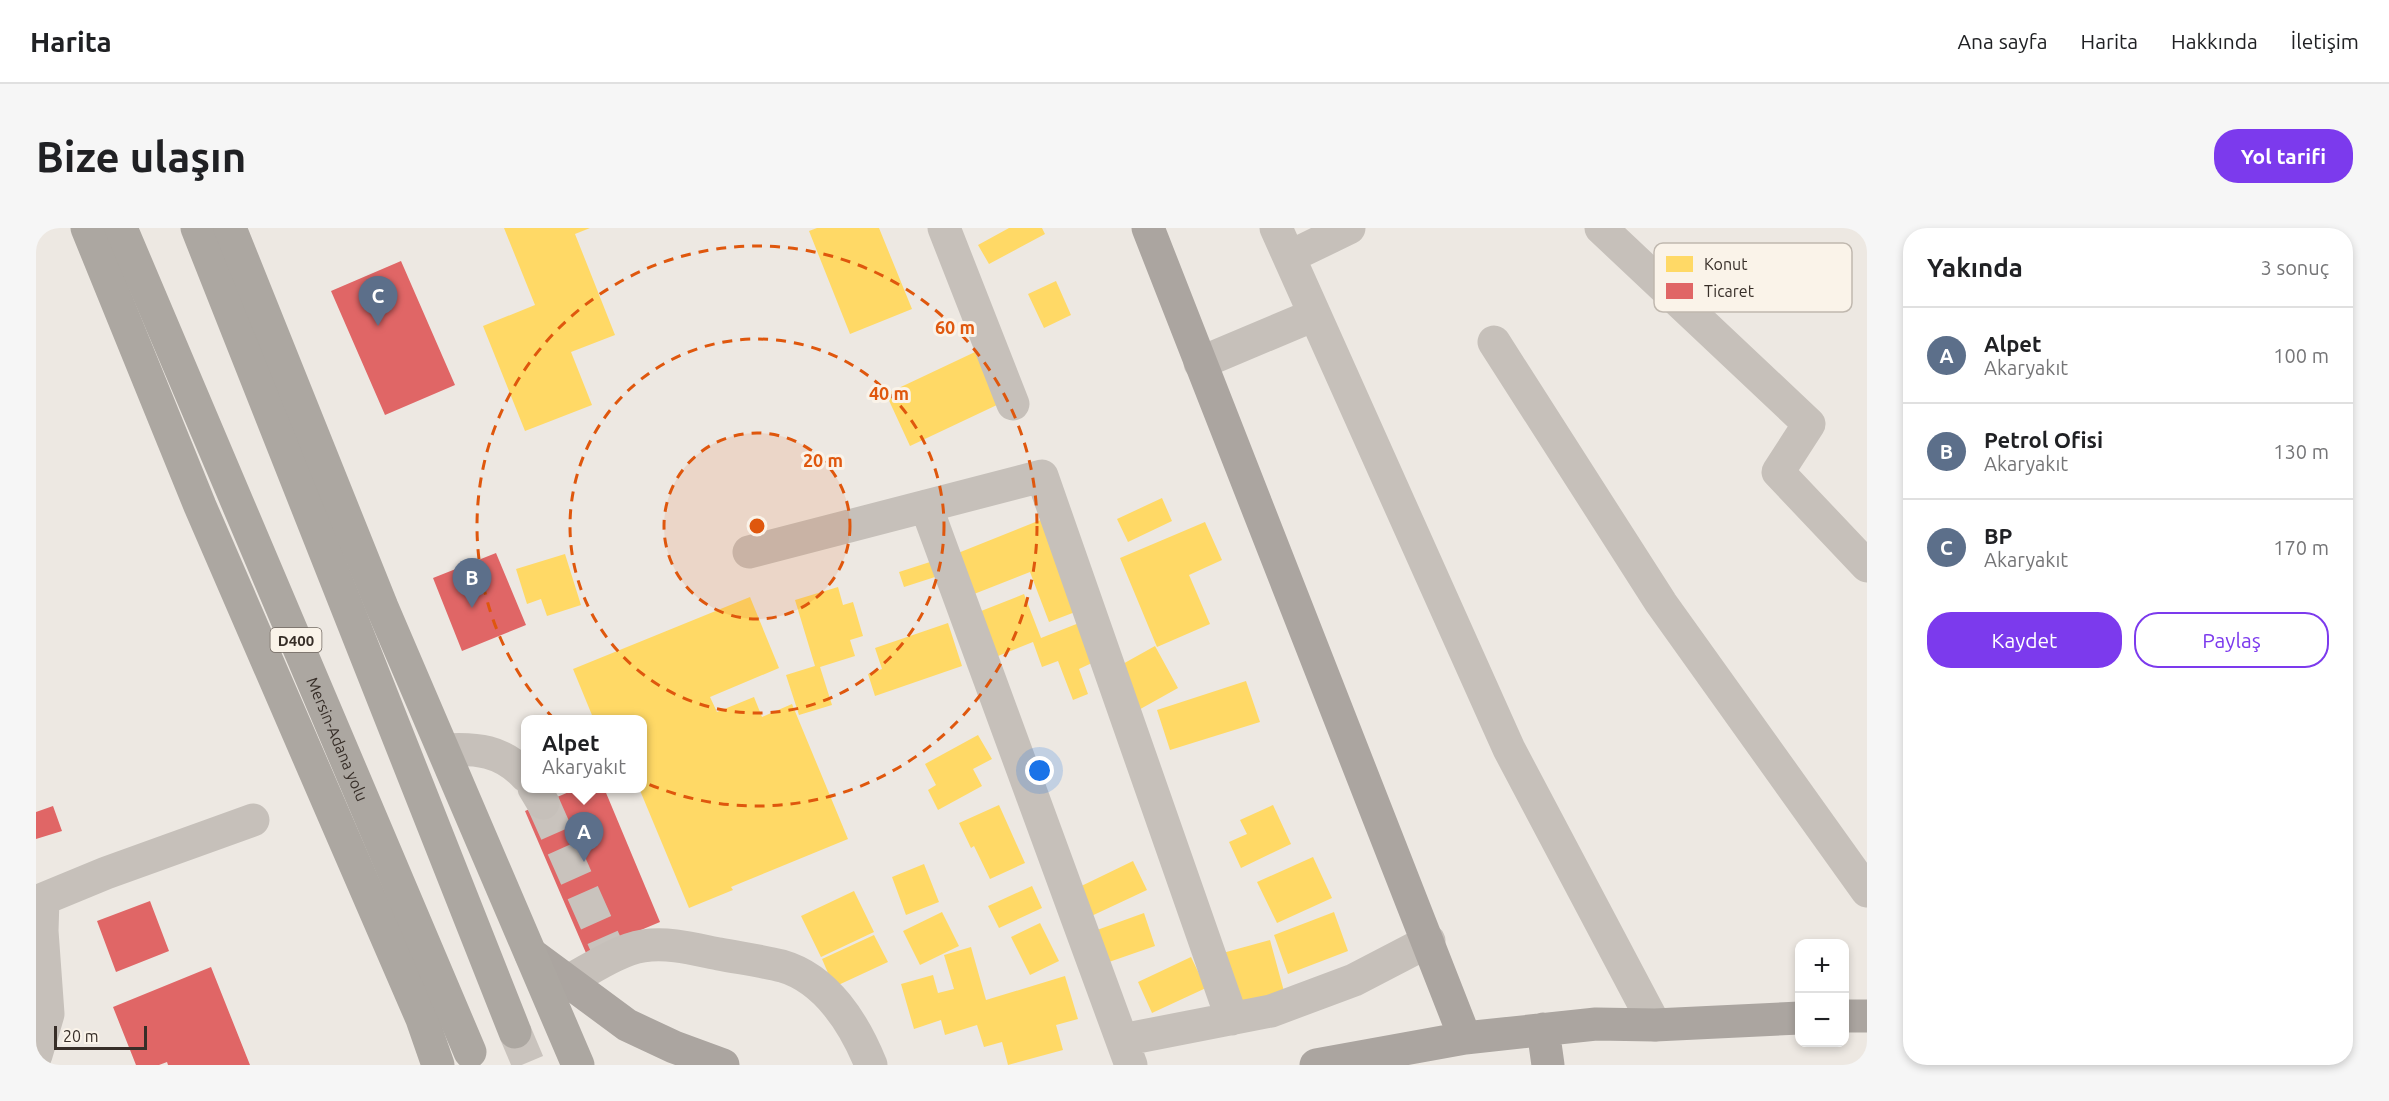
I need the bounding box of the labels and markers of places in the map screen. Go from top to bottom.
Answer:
pin: C [358,276,398,326]
centre of rings [747,516,767,536]
pin: B [452,558,492,608]
pin: A [564,812,604,862]

